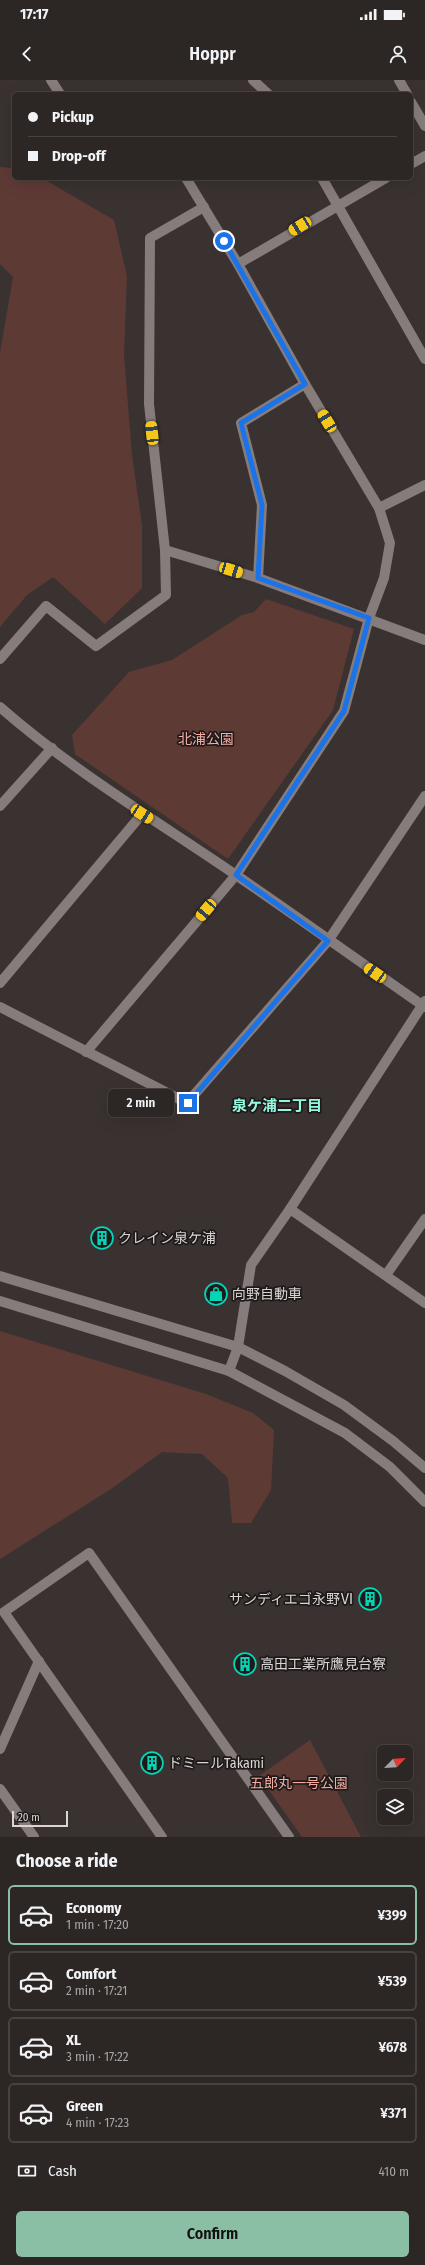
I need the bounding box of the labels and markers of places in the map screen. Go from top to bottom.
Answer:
building icon: クレイン泉ケ浦 [89,1225,115,1251]
place label: クレイン泉ケ浦 [118,1230,216,1247]
shop icon: 向野自動車 [203,1281,229,1307]
place label: 向野自動車 [232,1286,302,1303]
building icon: サンディエゴ永野Ⅵ [357,1586,383,1612]
place label: サンディエゴ永野Ⅵ [229,1591,354,1608]
building icon: 高田工業所鷹見台寮 [232,1651,258,1677]
place label: 高田工業所鷹見台寮 [260,1656,386,1673]
building icon: ドミールTakami [139,1750,165,1776]
place label: ドミールTakami [168,1755,264,1772]

